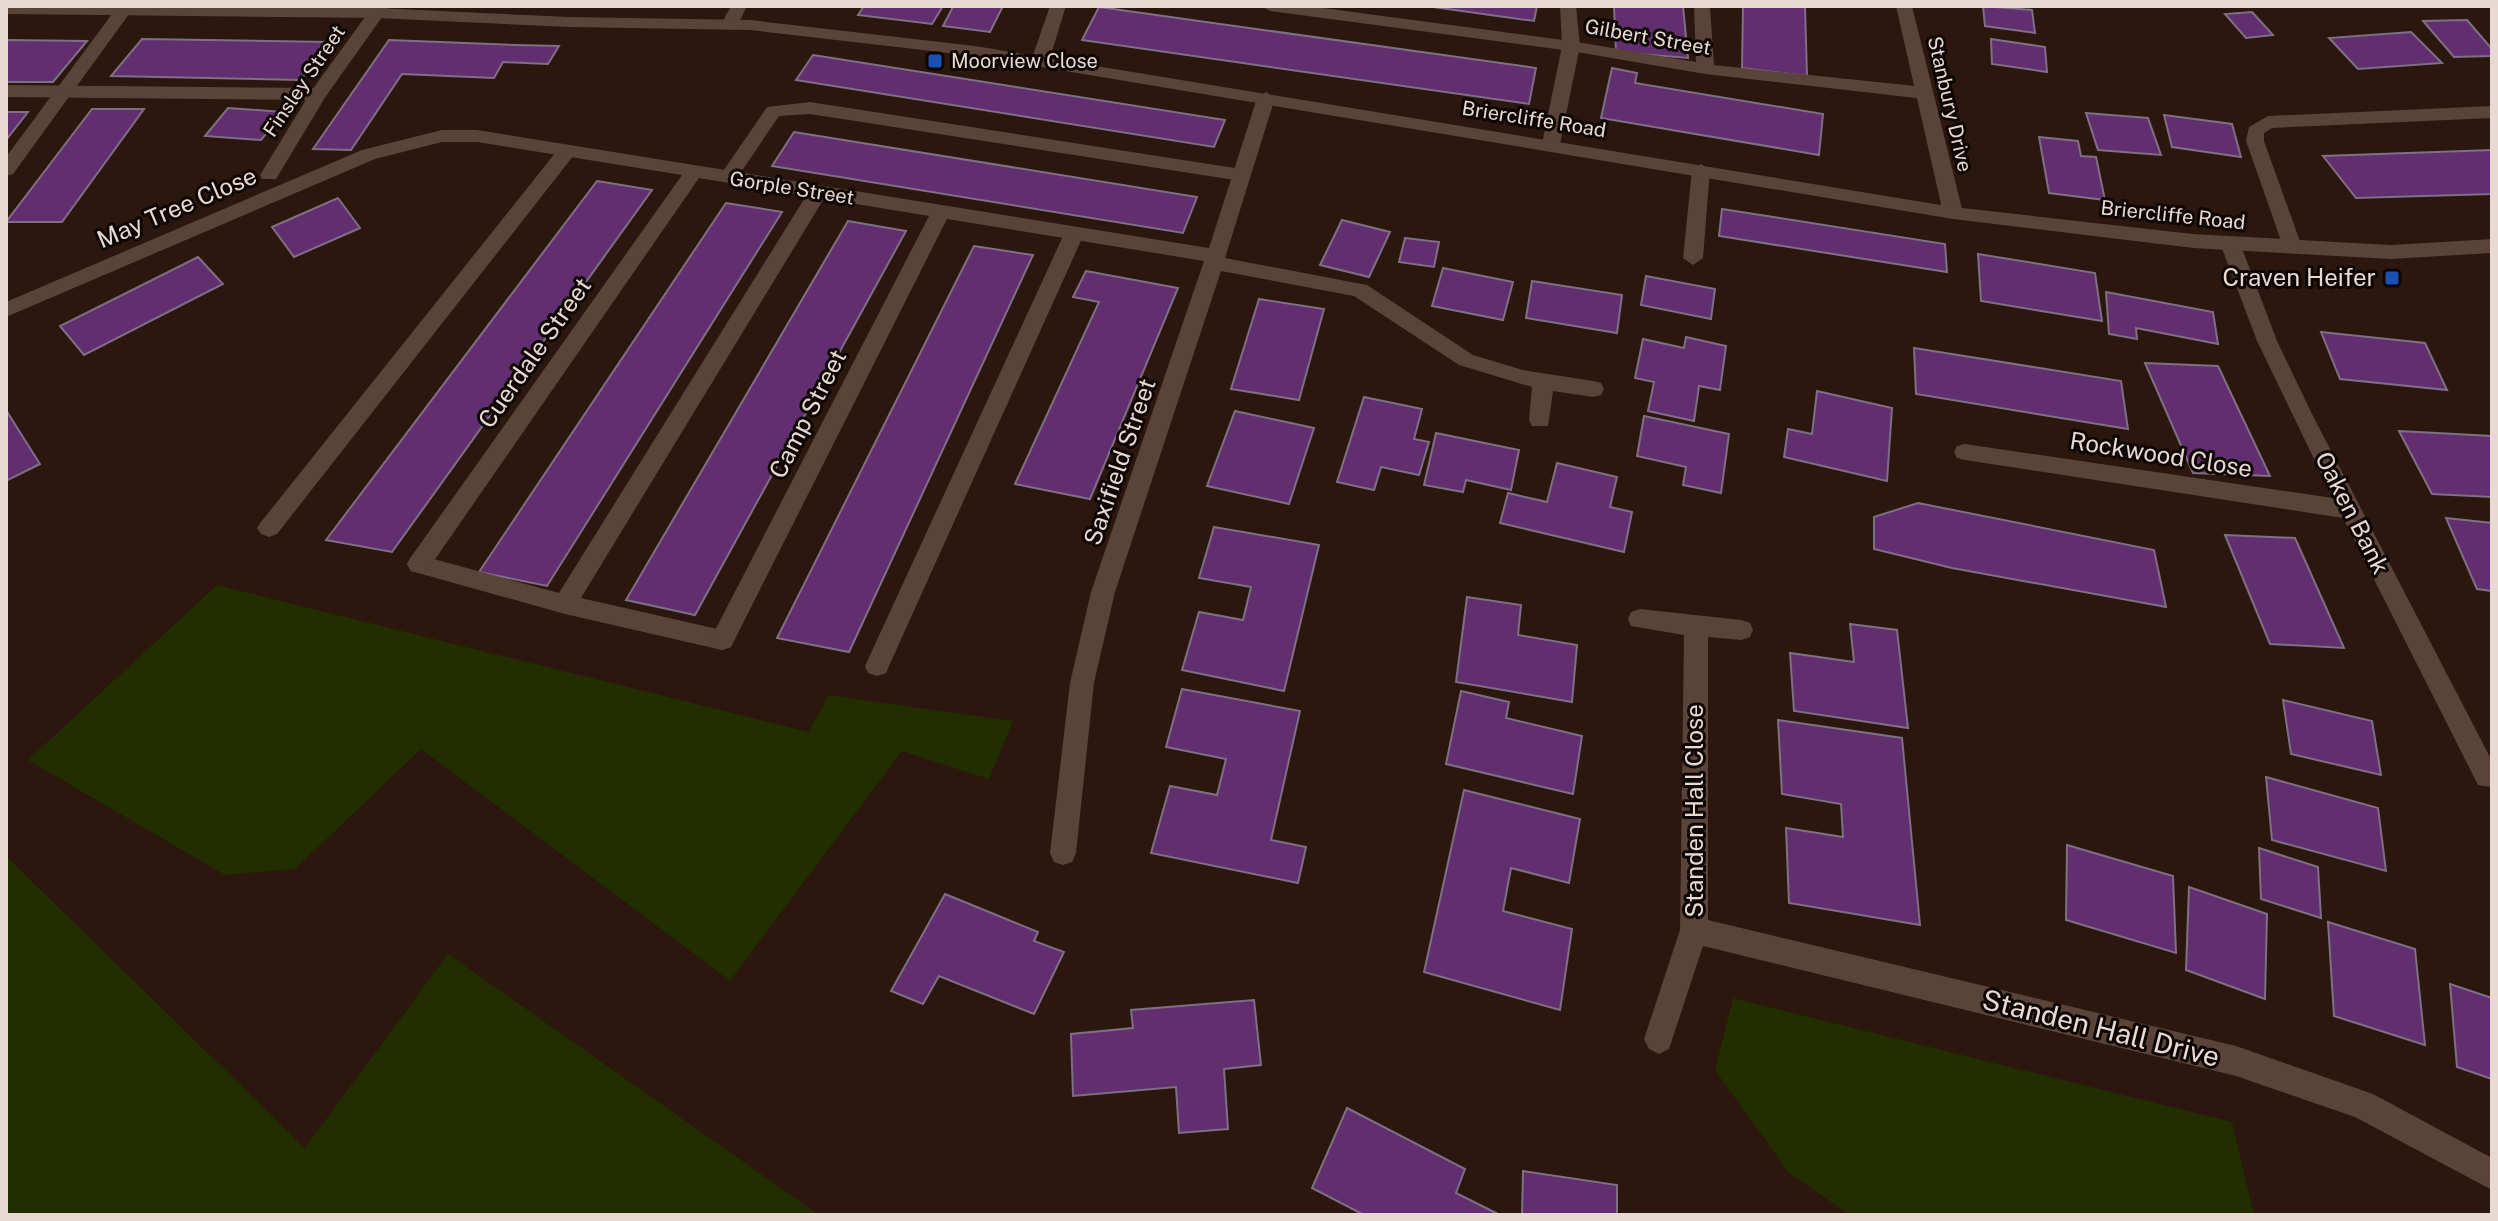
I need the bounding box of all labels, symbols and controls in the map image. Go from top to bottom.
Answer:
street label: Gilbert Street [1583,14,1713,60]
street label: Finsley Street [258,21,350,141]
street label: Stanbury Drive [1923,34,1977,174]
place label: Moorview Close [951,49,1098,73]
marker: Moorview Close [926,52,944,70]
street label: Briercliffe Road [1460,96,1608,142]
street label: May Tree Close [93,161,261,253]
street label: Gorple Street [728,166,856,210]
street label: Briercliffe Road [2099,195,2247,235]
place label: Craven Heifer [2222,263,2376,291]
marker: Craven Heifer [2383,269,2401,287]
street label: Cuerdale Street [472,272,596,433]
street label: Camp Street [763,345,851,482]
street label: Saxifield Street [1077,375,1161,549]
street label: Rockwood Close [2068,426,2254,482]
street label: Oaken Bank [2310,447,2396,578]
street label: Standen Hall Close [1680,704,1708,918]
street label: Standen Hall Drive [1979,982,2223,1073]

